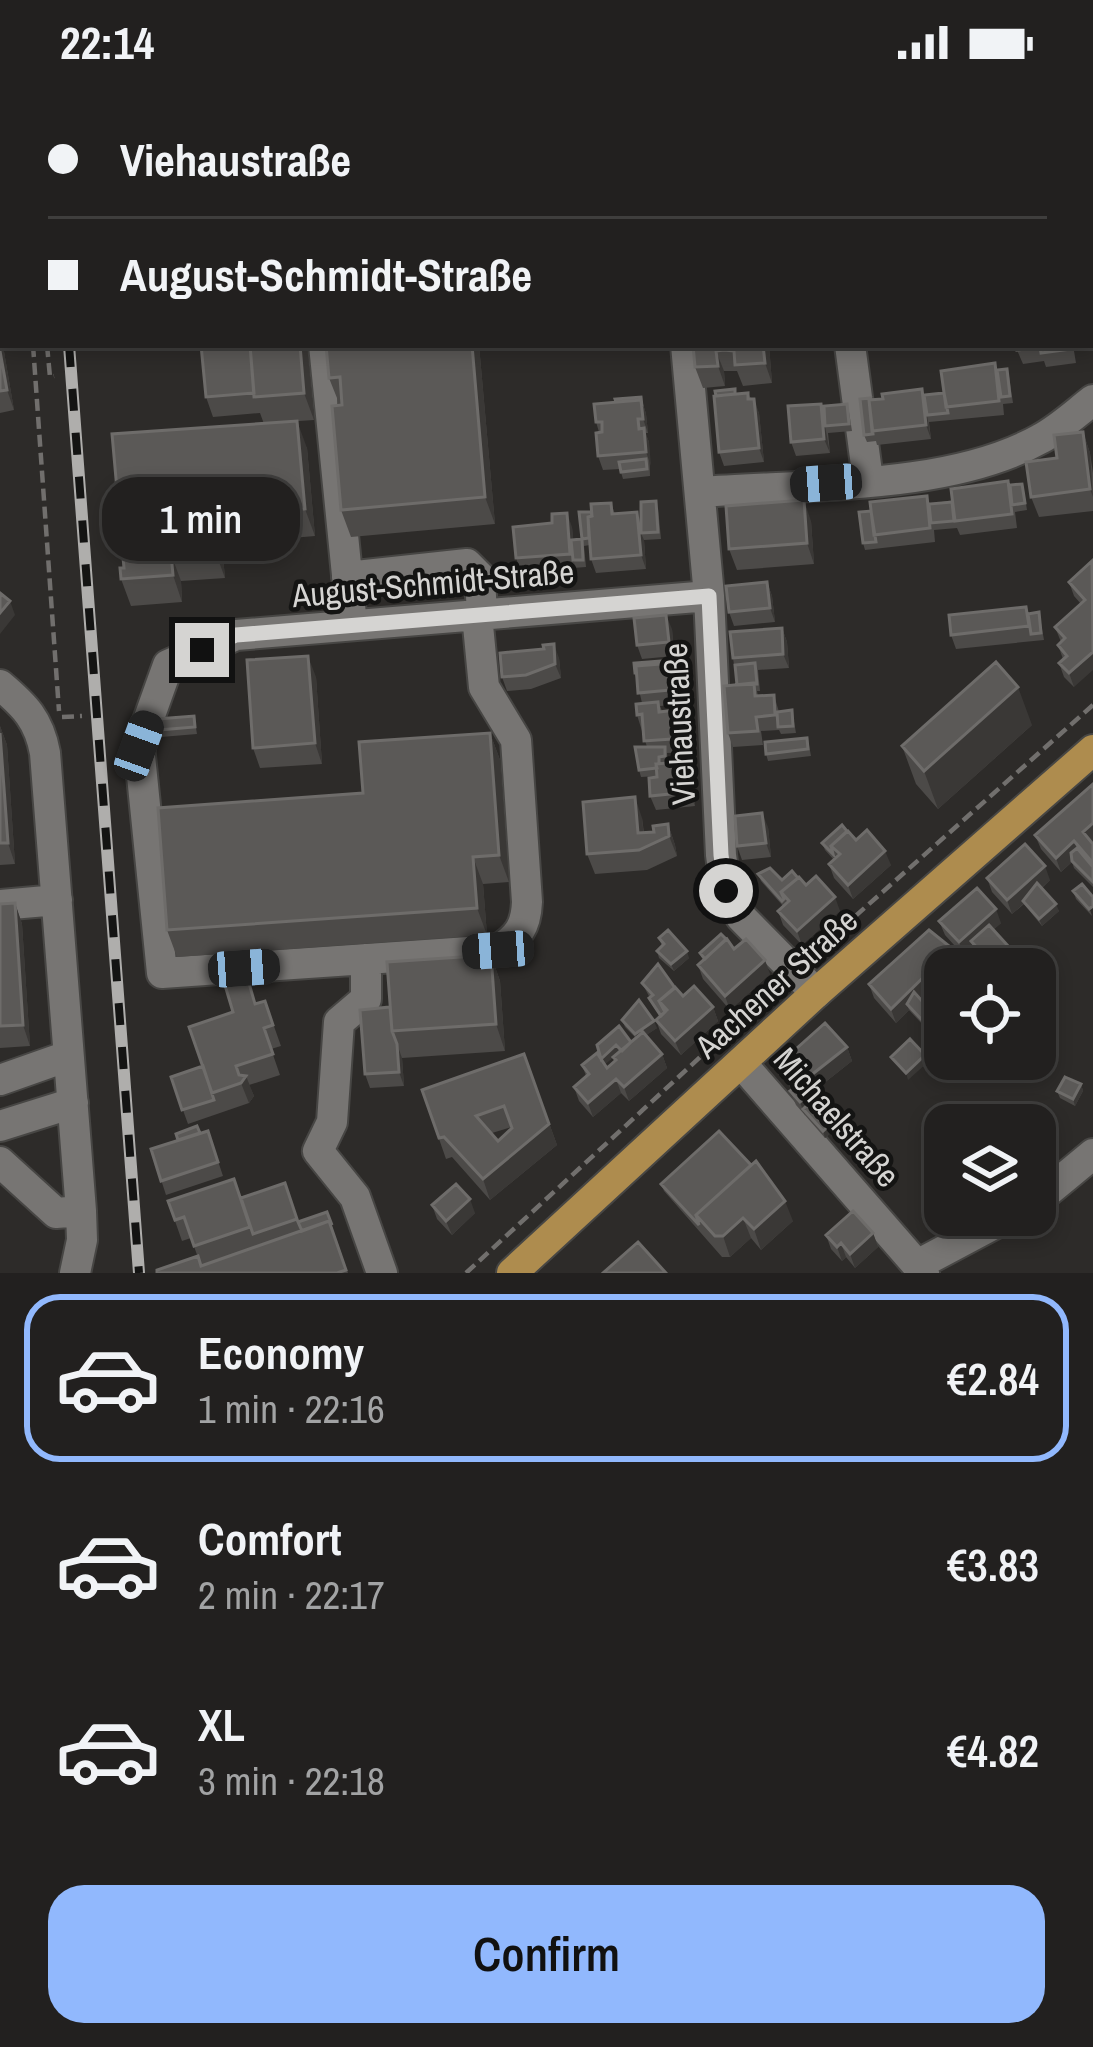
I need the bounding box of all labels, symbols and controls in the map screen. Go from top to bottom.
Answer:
text: 22:14 [60,12,154,73]
text: Viehaustraße [120,129,351,190]
text: August-Schmidt-Straße [120,244,532,305]
car [789,463,863,503]
callout: 1 min [103,476,301,560]
text: 1 min [160,493,242,545]
street label: August-Schmidt-Straße [289,549,576,617]
route end [175,623,229,677]
street label: Viehaustraße [653,642,705,806]
car [110,706,168,786]
route start [699,864,753,918]
street label: Aachener Straße [685,898,867,1068]
car [461,930,535,970]
car [207,948,281,988]
map controls [924,948,1056,1236]
button: locate [924,948,1056,1080]
street label: Michaelstraße [764,1038,910,1196]
button: layers [924,1104,1056,1236]
text: Economy [198,1322,364,1383]
icon: car [54,1324,162,1432]
text: €2.84 [947,1348,1039,1409]
text: 1 min · 22:16 [198,1383,385,1435]
text: Comfort [198,1508,341,1569]
icon: car [54,1510,162,1618]
text: €3.83 [947,1534,1039,1595]
text: 2 min · 22:17 [198,1569,385,1621]
text: XL [198,1694,245,1755]
icon: car [54,1696,162,1804]
text: €4.82 [947,1720,1039,1781]
text: 3 min · 22:18 [198,1755,385,1807]
button: Confirm [48,1885,1045,2023]

